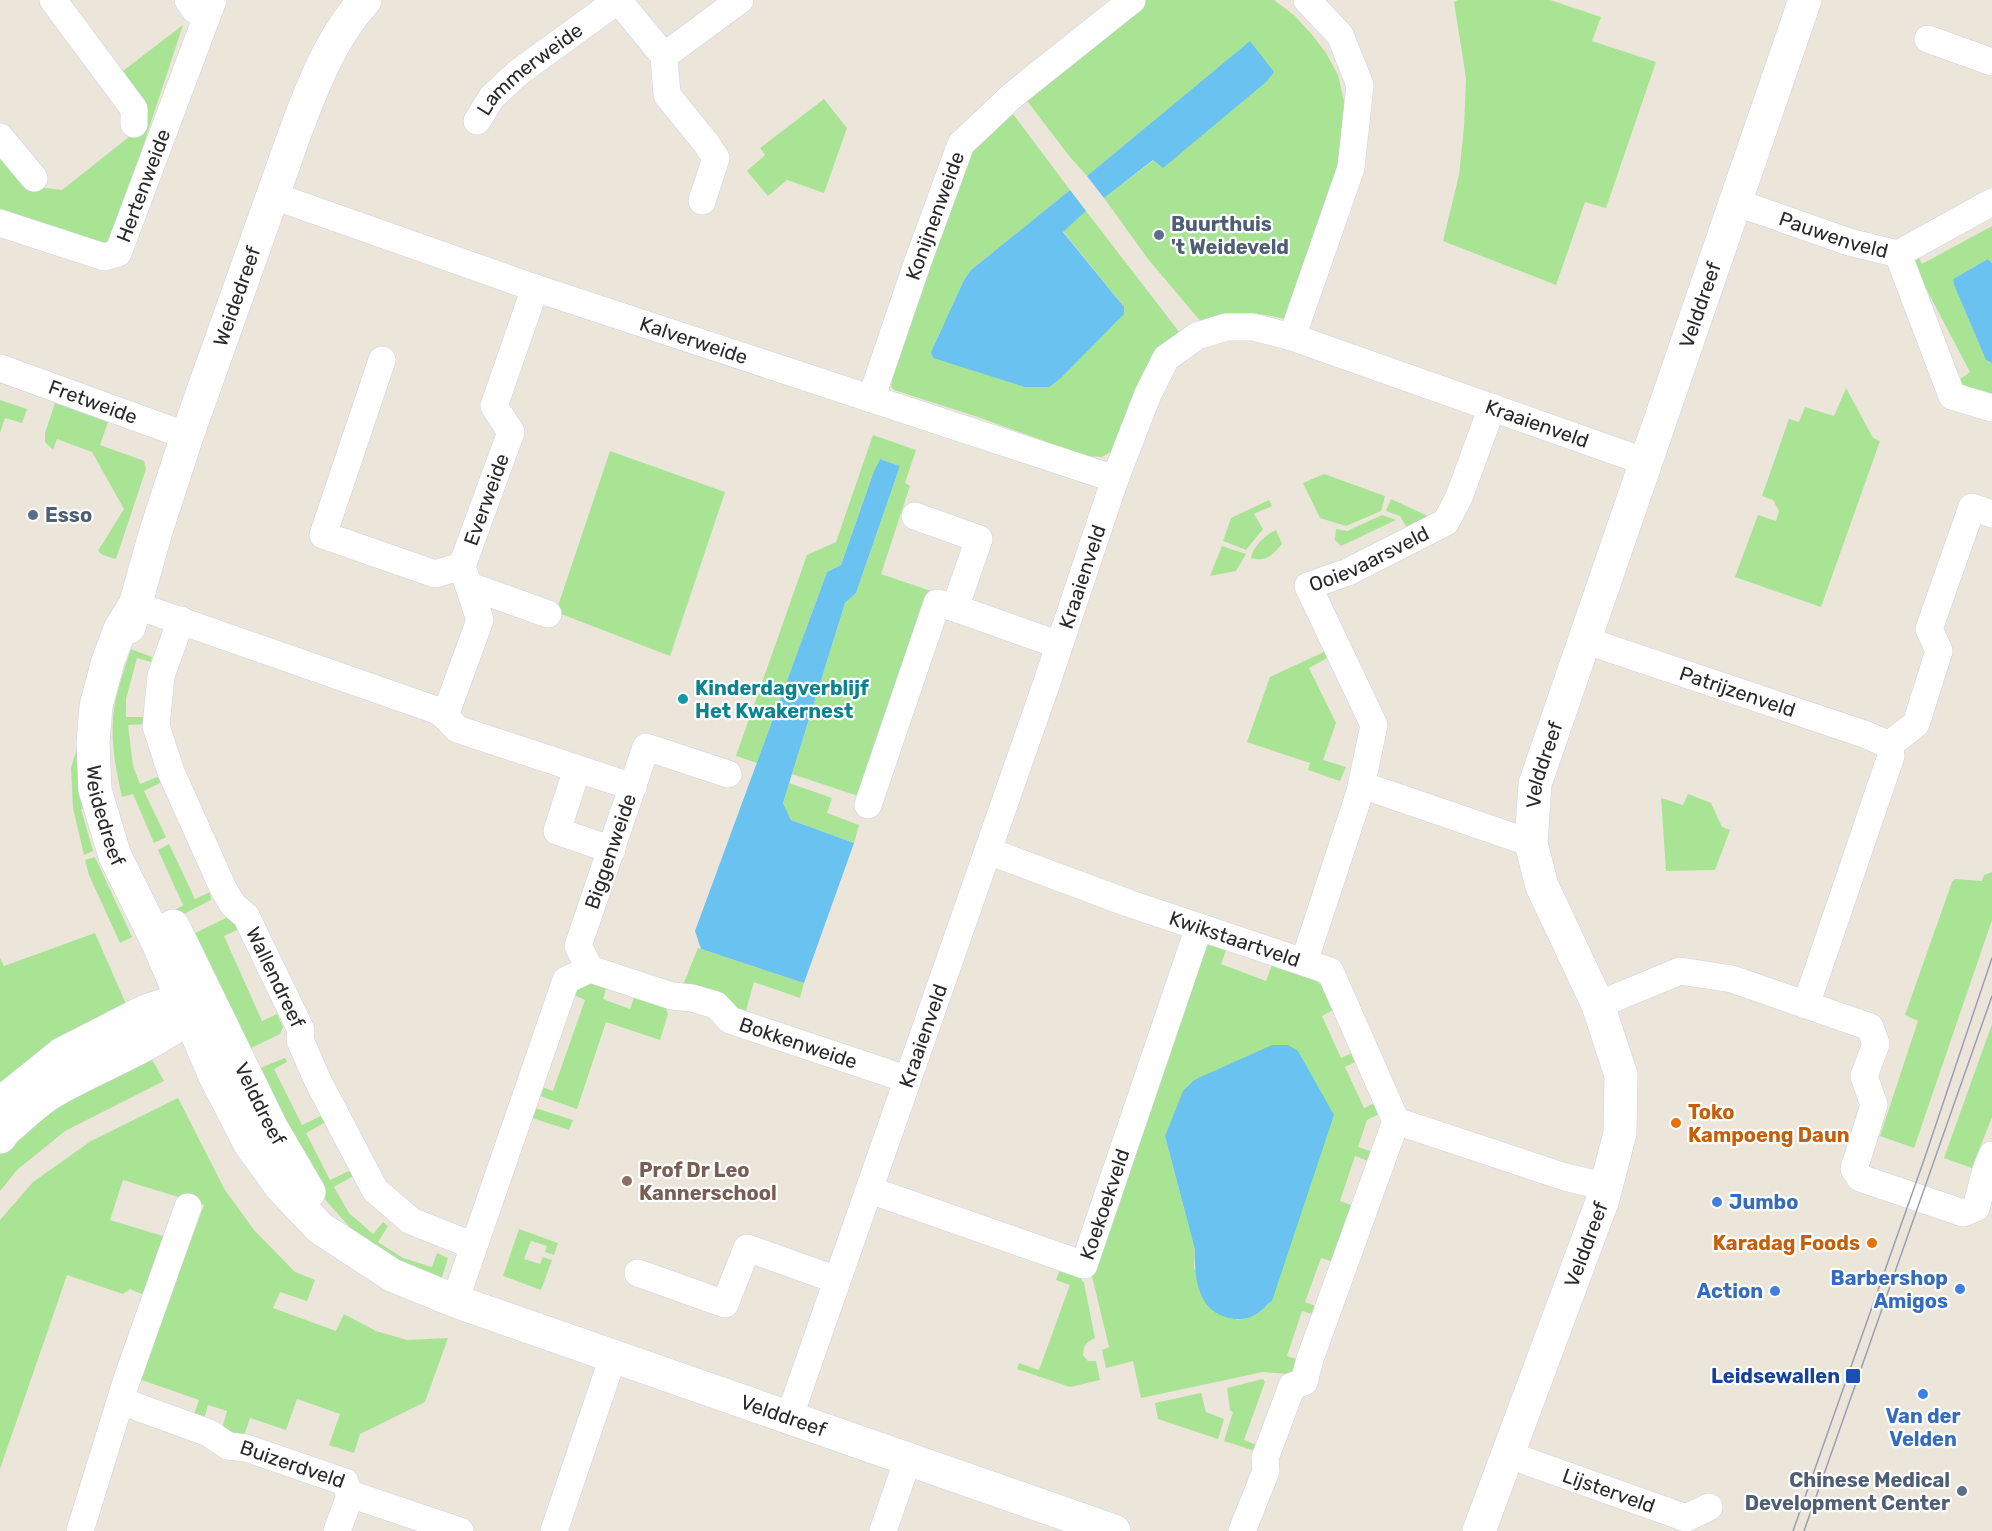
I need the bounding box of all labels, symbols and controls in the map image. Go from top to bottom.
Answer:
street label: Lammerweide [472,18,587,120]
street label: Hertenweide [111,126,175,246]
street label: Konijnenweide [900,148,969,283]
street label: Pauwenveld [1776,206,1891,263]
place label: Buurthuis 't Weideveld [1171,212,1289,259]
marker: Buurthuis 't Weideveld [1152,228,1166,242]
street label: Weidedreef [208,243,266,349]
street label: Velddreef [1674,258,1726,351]
street label: Kalverweide [637,311,751,369]
street label: Fretweide [45,375,141,429]
street label: Kraaienveld [1482,394,1592,453]
street label: Everweide [459,450,514,549]
place label: Esso [45,503,92,527]
marker: Esso [26,508,40,522]
street label: Ooievaarsveld [1306,521,1433,597]
street label: Kraaienveld [1054,522,1111,632]
street label: Patrijzenveld [1677,661,1799,722]
place label: Kinderdagverblijf Het Kwakernest [695,676,869,723]
marker: Kinderdagverblijf Het Kwakernest [676,692,690,706]
street label: Velddreef [1521,718,1568,809]
street label: Weidedreef [82,764,130,870]
street label: Biggenweide [580,791,641,912]
street label: Kwikstaartveld [1166,906,1303,972]
street label: Wallendreef [241,923,310,1032]
street label: Kraaienveld [894,981,952,1091]
street label: Bokkenweide [736,1012,861,1074]
street label: Velddreef [229,1059,291,1150]
place label: Toko Kampoeng Daun [1688,1100,1850,1147]
marker: Toko Kampoeng Daun [1669,1116,1683,1130]
street label: Koekoekveld [1075,1146,1135,1263]
place label: Prof Dr Leo Kannerschool [639,1158,777,1205]
marker: Prof Dr Leo Kannerschool [620,1174,634,1188]
place label: Jumbo [1729,1190,1798,1214]
marker: Jumbo [1710,1195,1724,1209]
street label: Velddreef [1559,1198,1613,1290]
place label: Karadag Foods [1713,1231,1860,1255]
marker: Karadag Foods [1865,1236,1879,1250]
place label: Barbershop Amigos [1831,1266,1948,1313]
place label: Action [1697,1279,1763,1303]
marker: Barbershop Amigos [1953,1282,1967,1296]
marker: Action [1768,1284,1782,1298]
place label: Leidsewallen [1711,1364,1840,1388]
marker: Leidsewallen [1844,1367,1862,1385]
marker: Van der Velden [1916,1387,1930,1401]
street label: Velddreef [737,1390,830,1442]
place label: Van der Velden [1885,1404,1961,1451]
street label: Buizerdveld [237,1435,348,1493]
street label: Lijsterveld [1559,1463,1658,1518]
place label: Chinese Medical Development Center [1745,1468,1950,1515]
marker: Chinese Medical Development Center [1955,1484,1969,1498]

